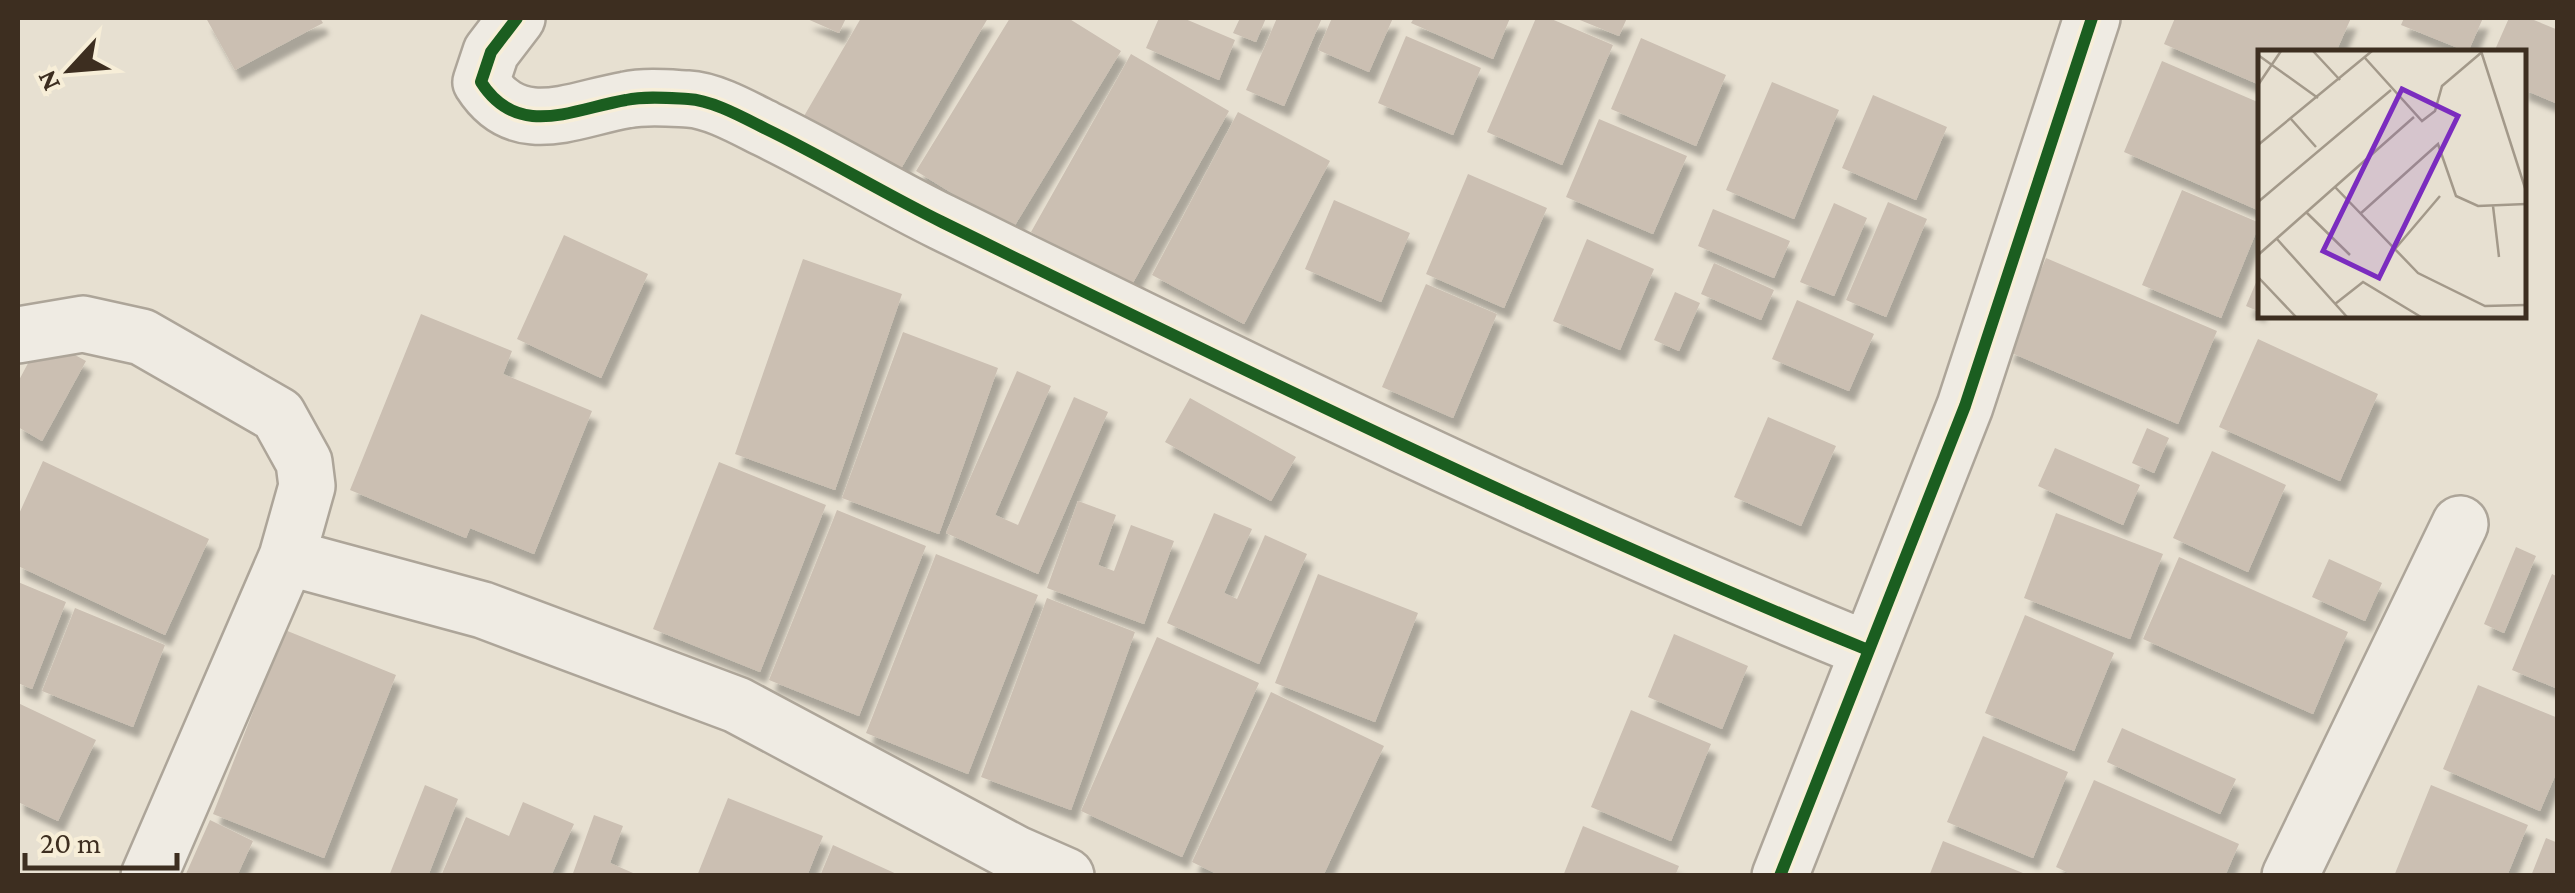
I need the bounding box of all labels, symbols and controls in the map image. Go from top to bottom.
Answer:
north arrow [20,20,120,120]
inset map [2258,50,2525,318]
text: N [30,65,66,96]
scale bar [25,808,178,870]
text: 20 m [40,826,101,859]

